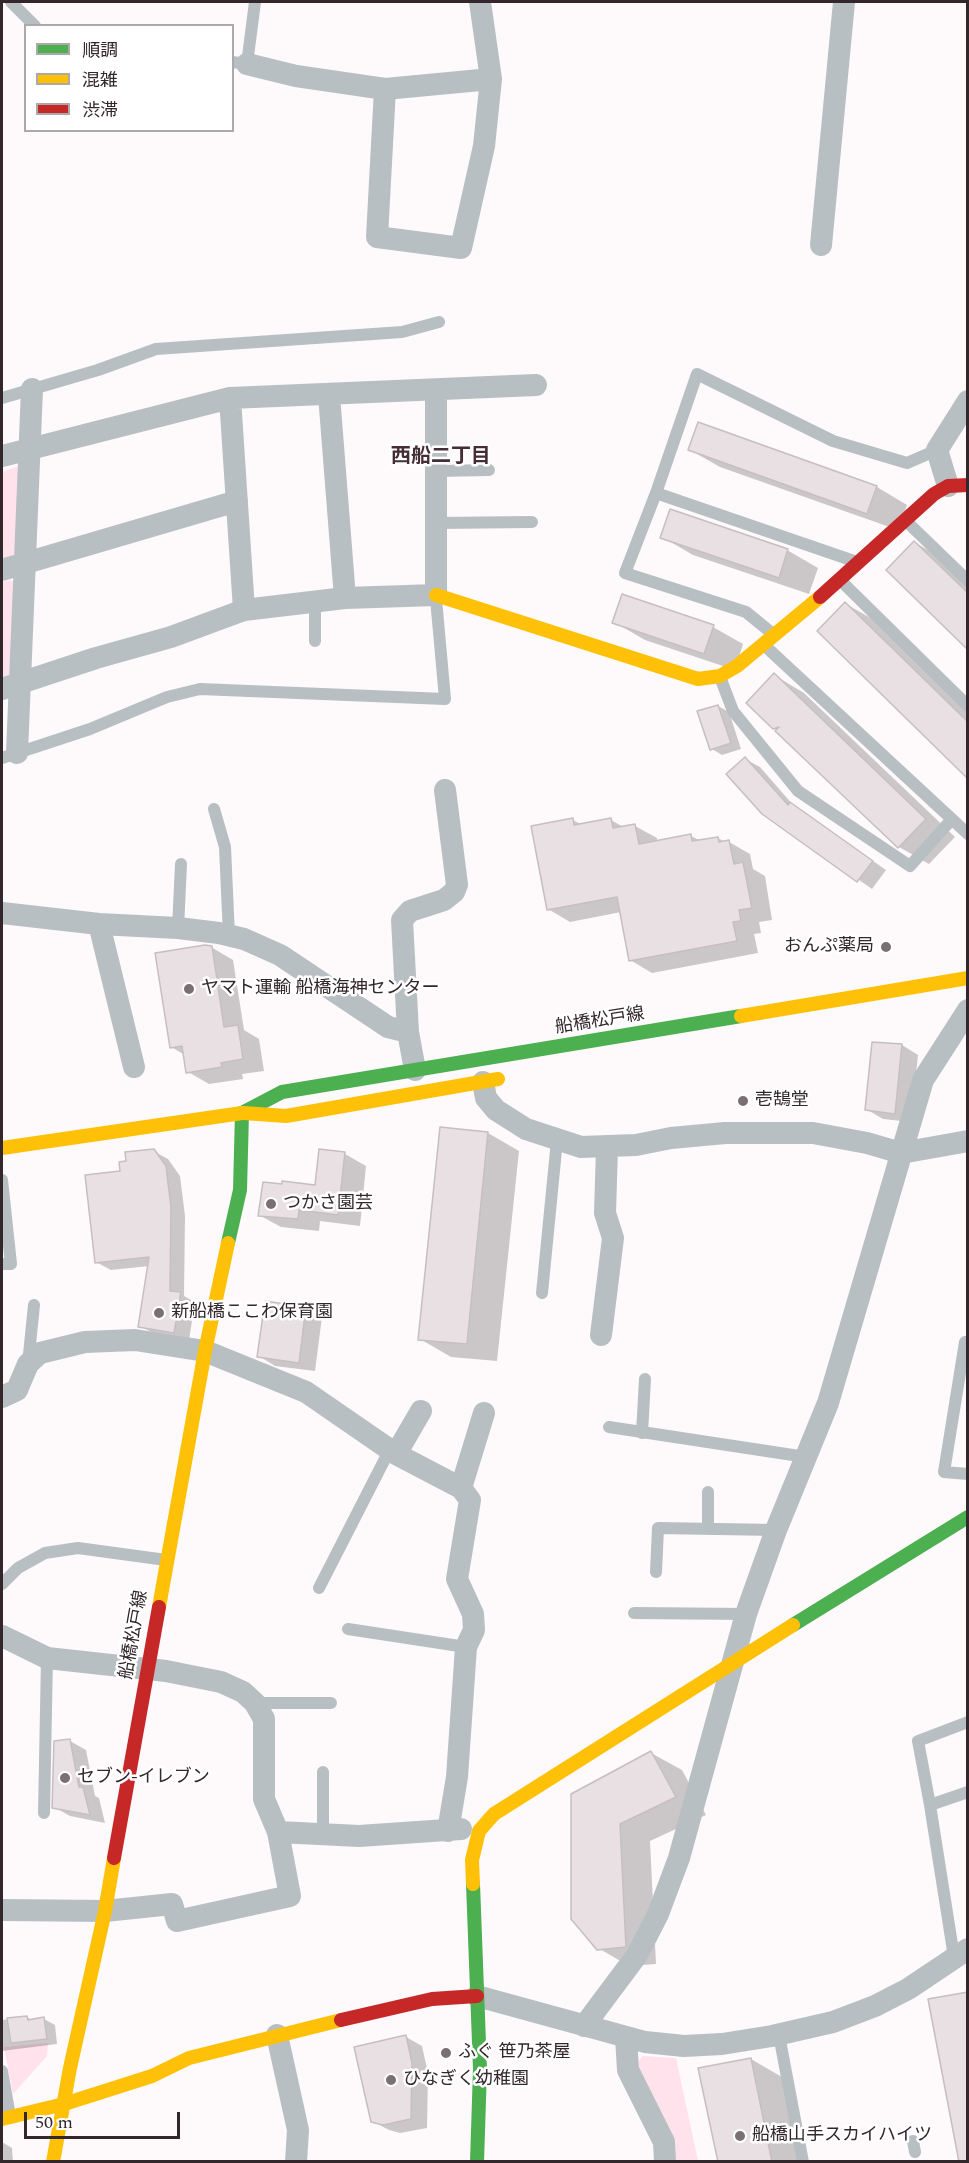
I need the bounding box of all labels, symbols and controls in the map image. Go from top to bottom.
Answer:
legend [24,24,234,132]
text: 順調 [82,37,118,64]
text: 混雑 [82,67,118,94]
text: 渋滞 [82,97,118,124]
district label: 西船二丁目 [391,446,491,470]
place label: おんぷ薬局 [784,936,874,958]
marker: おんぷ薬局 [879,940,893,954]
place label: ヤマト運輸 船橋海神センター [201,978,439,1000]
marker: ヤマト運輸 船橋海神センター [182,982,196,996]
street label: 船橋松戸線 [554,1004,646,1040]
place label: 壱鵠堂 [755,1090,809,1112]
marker: 壱鵠堂 [736,1094,750,1108]
place label: つかさ園芸 [283,1193,373,1215]
marker: つかさ園芸 [264,1197,278,1211]
place label: 新船橋ここわ保育園 [171,1302,333,1324]
marker: 新船橋ここわ保育園 [152,1306,166,1320]
street label: 船橋松戸線 [117,1589,153,1681]
place label: セブン-イレブン [77,1767,210,1789]
marker: セブン-イレブン [58,1771,72,1785]
place label: ふぐ 笹乃茶屋 [458,2042,570,2064]
marker: ふぐ 笹乃茶屋 [439,2046,453,2060]
place label: ひなぎく幼稚園 [403,2069,529,2091]
marker: ひなぎく幼稚園 [384,2073,398,2087]
scale bar [27,2100,183,2138]
text: 50 m [35,2109,73,2136]
place label: 船橋山手スカイハイツ [752,2125,932,2147]
marker: 船橋山手スカイハイツ [733,2129,747,2143]

